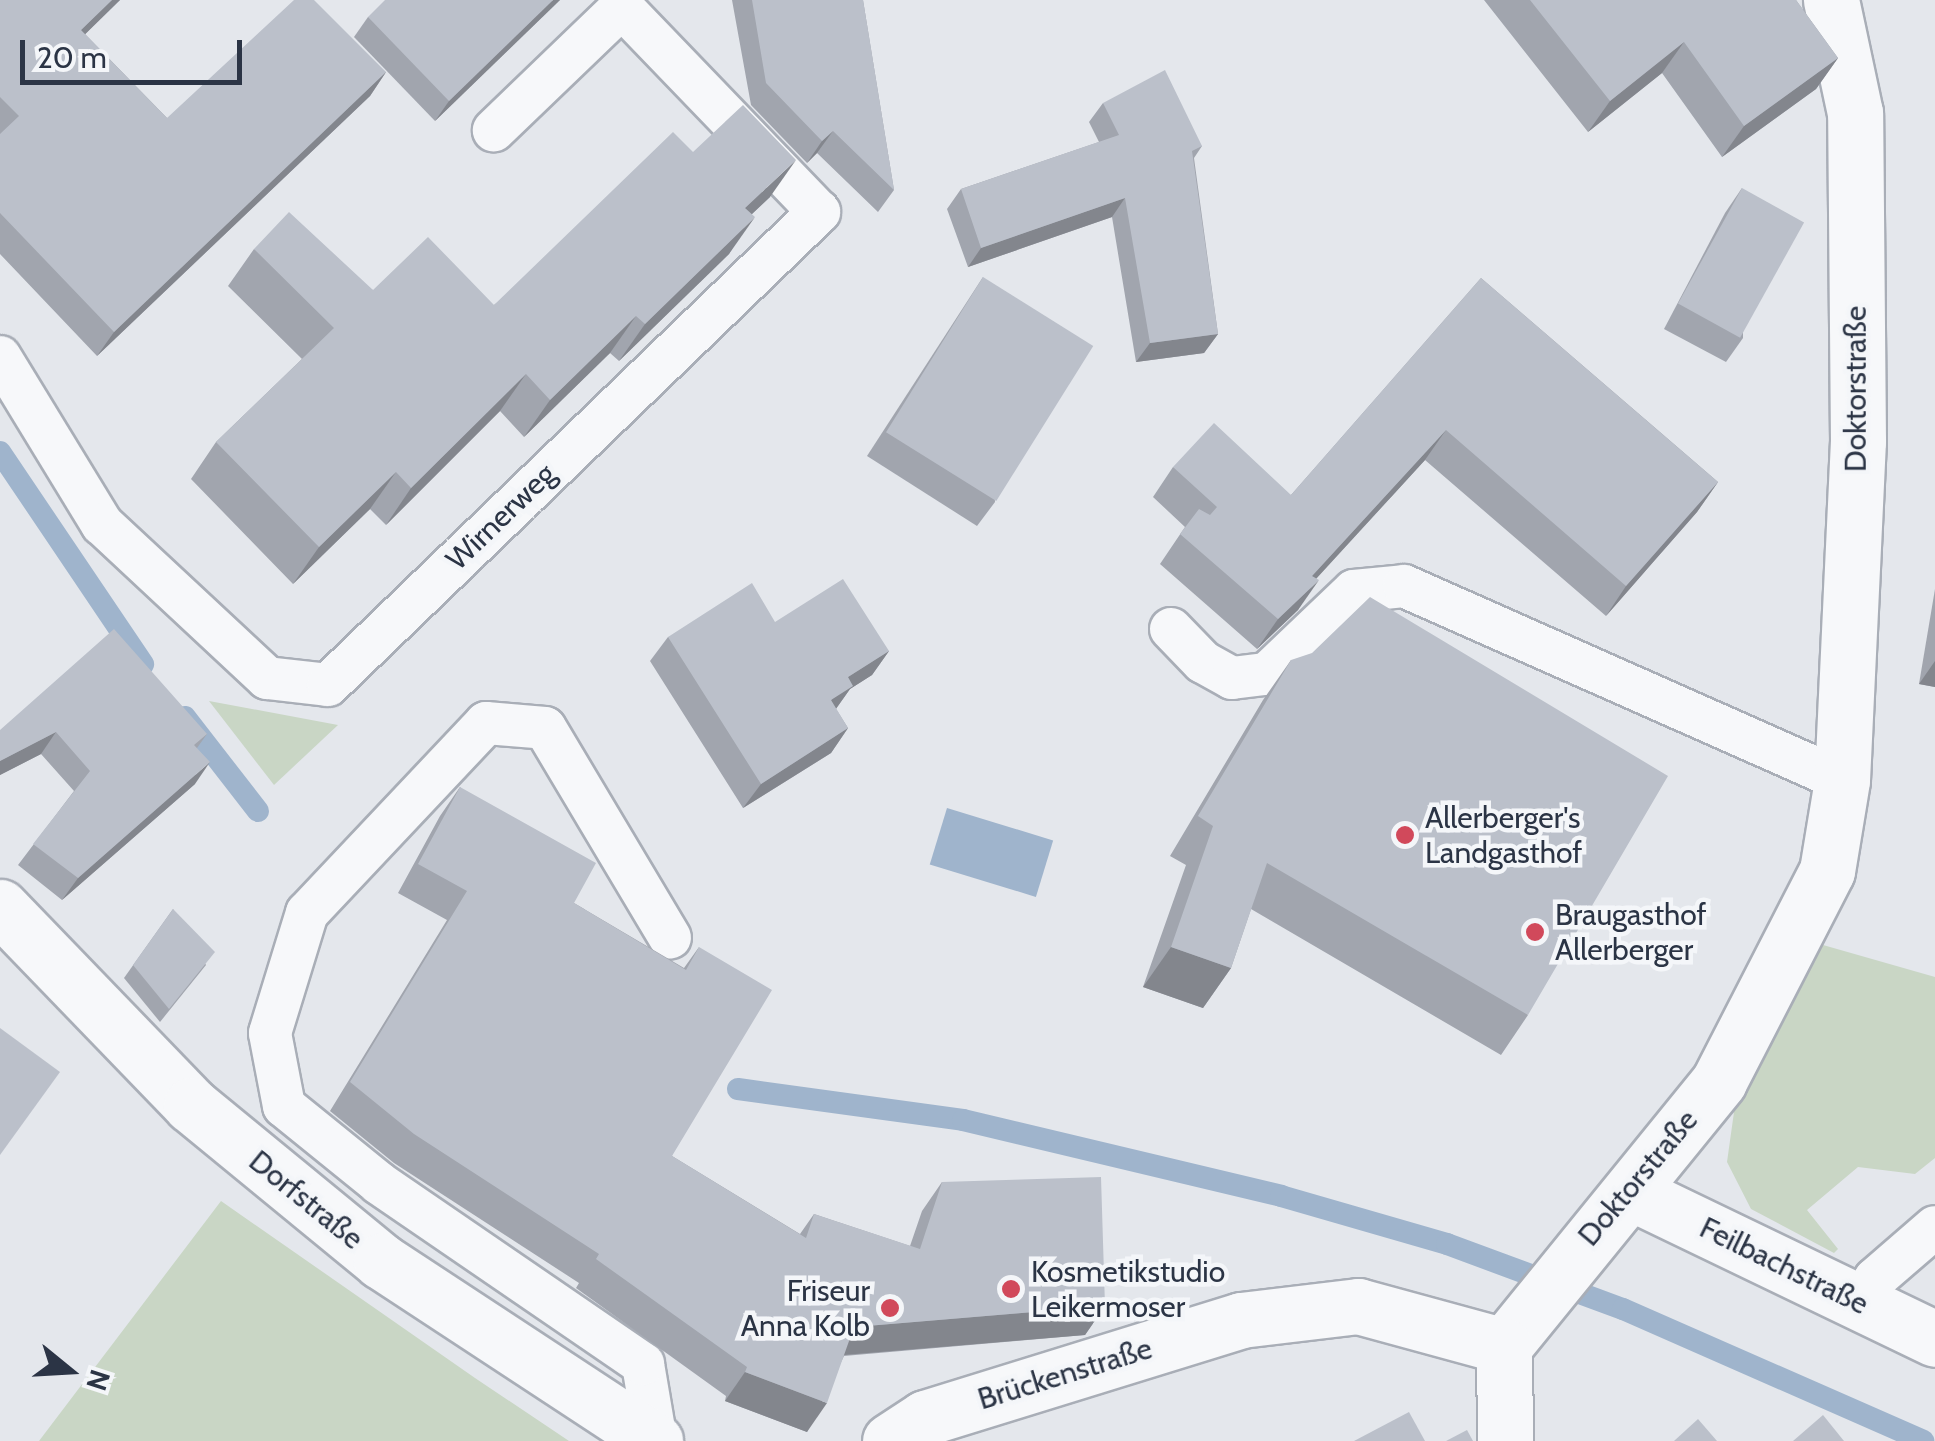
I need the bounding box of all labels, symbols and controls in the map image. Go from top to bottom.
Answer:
scale bar [25,20,248,82]
text: 20 m [37,39,107,76]
street label: Doktorstraße [1838,306,1874,472]
street label: Wirnerweg [439,456,563,578]
place label: Allerberger's Landgasthof [1425,800,1582,870]
marker: Allerberger's Landgasthof [1394,824,1416,846]
place label: Braugasthof Allerberger [1555,897,1707,968]
marker: Braugasthof Allerberger [1524,921,1546,943]
street label: Doktorstraße [1571,1103,1705,1253]
street label: Dorfstraße [242,1143,370,1257]
street label: Feilbachstraße [1694,1210,1874,1322]
place label: Kosmetikstudio Leikermoser [1031,1254,1225,1324]
place label: Friseur Anna Kolb [741,1273,870,1344]
marker: Kosmetikstudio Leikermoser [1000,1278,1022,1300]
marker: Friseur Anna Kolb [879,1297,901,1319]
north arrow [20,1321,120,1421]
street label: Brückenstraße [974,1330,1156,1418]
text: N [79,1366,118,1395]

